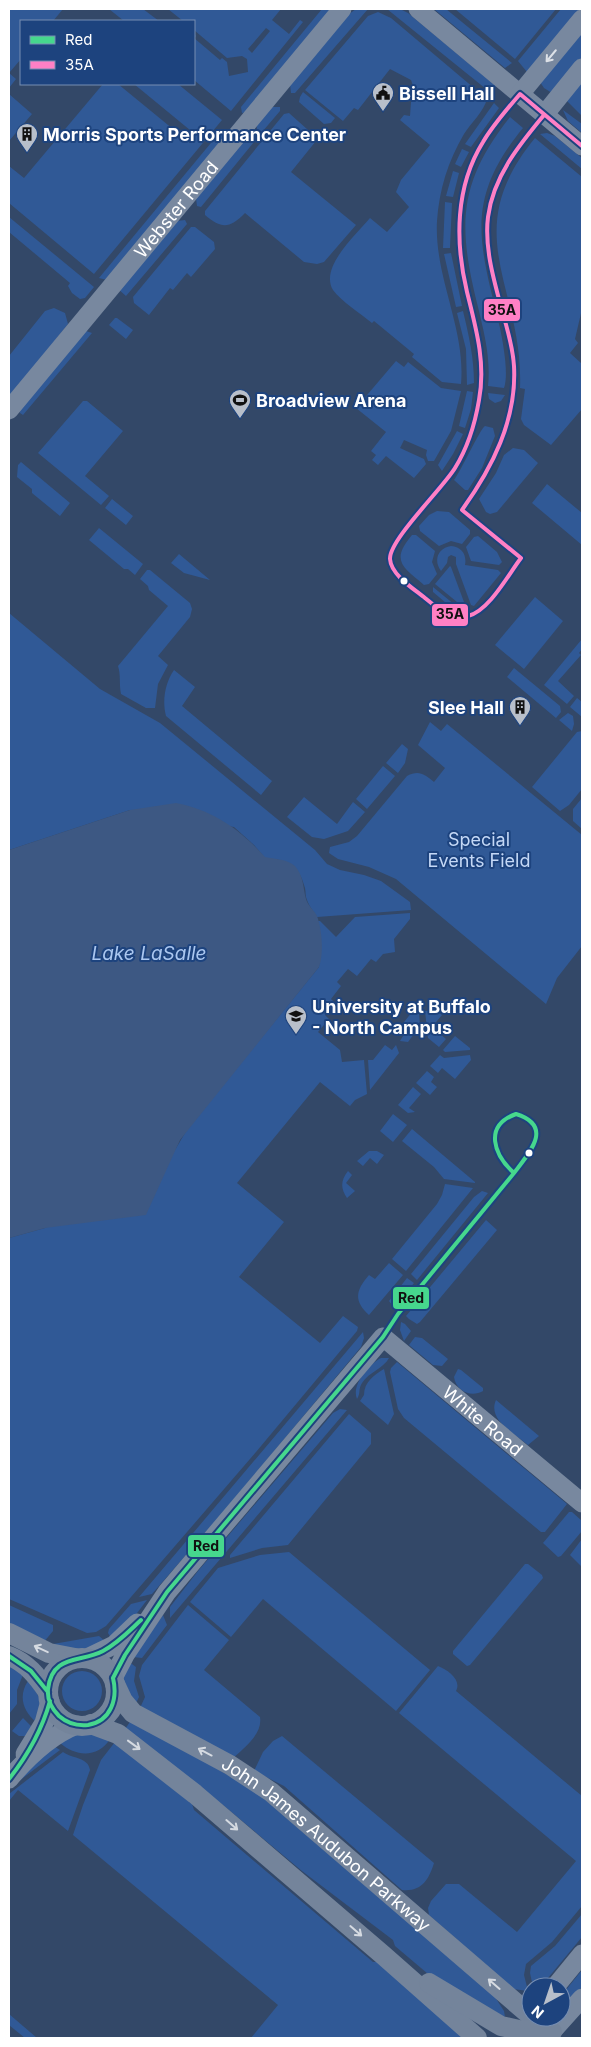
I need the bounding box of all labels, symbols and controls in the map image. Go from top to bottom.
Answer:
legend [20,20,195,85]
text: Red [65,30,92,49]
one-way arrow [545,50,557,63]
text: 35A [65,55,94,74]
public building icon: Bissell Hall [371,81,395,112]
place label: Bissell Hall [399,83,494,104]
building icon: Morris Sports Performance Center [15,122,39,153]
place label: Morris Sports Performance Center [43,124,346,145]
street label: Webster Road [130,157,222,262]
line badge: 35A [483,298,521,322]
text: 35A [488,301,517,318]
sports icon: Broadview Arena [228,388,252,419]
place label: Broadview Arena [256,390,406,411]
unlabelled marker [399,576,409,586]
line badge: 35A [431,603,469,627]
text: 35A [436,605,465,622]
building icon: Slee Hall [508,695,532,726]
place label: Slee Hall [428,697,504,718]
park label: Special Events Field [428,829,530,871]
water label: Lake LaSalle [91,942,207,965]
place label: University at Buffalo - North Campus [312,996,491,1038]
school or university icon: University at Buffalo - North Campus [284,1004,308,1035]
unlabelled marker [524,1148,534,1158]
line badge: Red [392,1286,430,1310]
text: Red [398,1289,424,1306]
street label: White Road [439,1381,527,1460]
line badge: Red [187,1534,225,1558]
text: Red [193,1537,219,1554]
one-way arrow [34,1644,49,1653]
one-way arrow [127,1740,141,1750]
one-way arrow [198,1747,213,1756]
street label: John James Audubon Parkway [218,1752,435,1935]
one-way arrow [226,1820,239,1831]
one-way arrow [349,1926,362,1937]
north arrow [521,1977,571,2027]
one-way arrow [488,1978,501,1989]
text: N [528,2002,547,2022]

